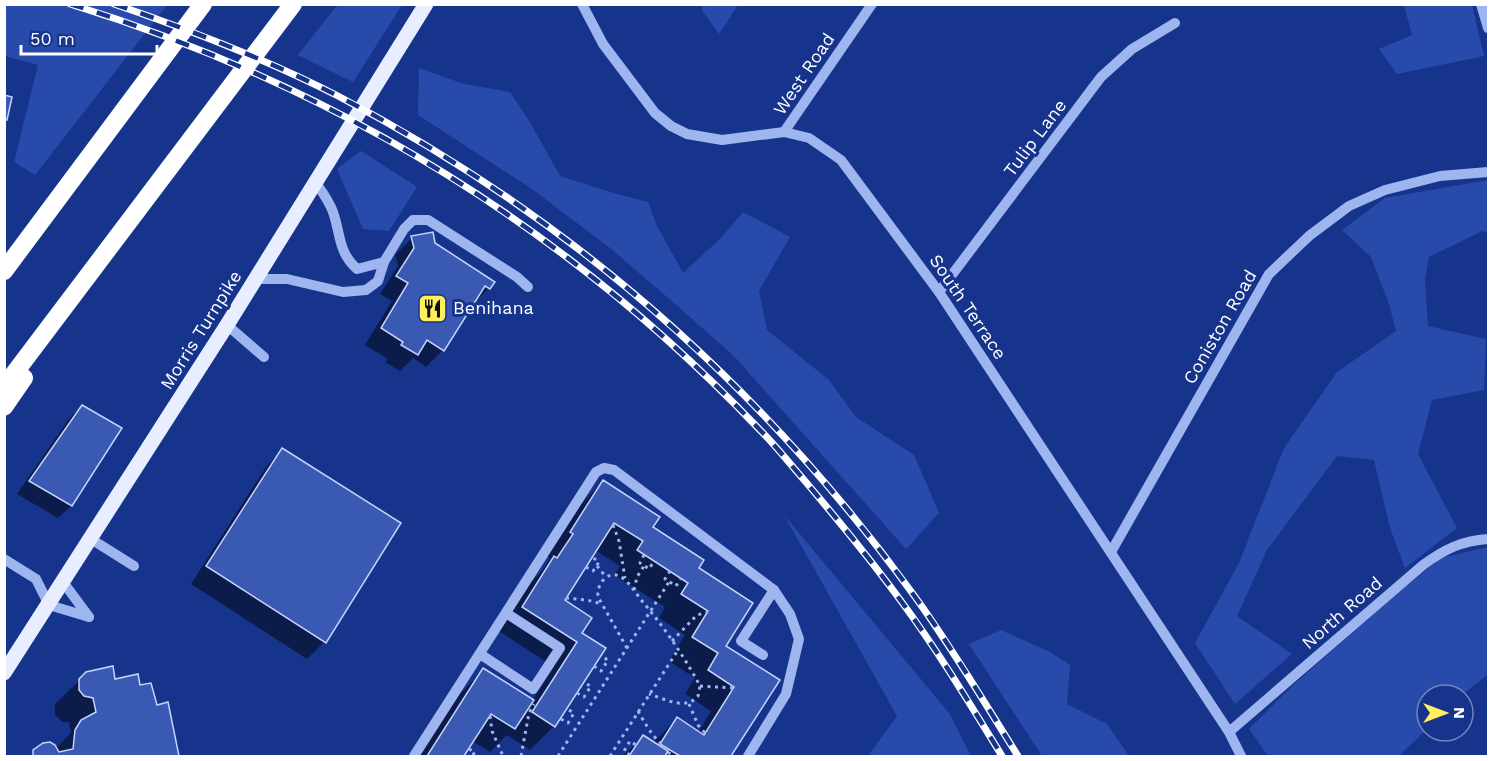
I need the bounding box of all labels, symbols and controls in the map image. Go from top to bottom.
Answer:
scale bar [21,18,158,56]
text: 50 m [30,28,75,49]
street label: West Road [769,29,839,119]
street label: Tulip Lane [999,95,1070,180]
street label: South Terrace [926,250,1011,363]
street label: Morris Turnpike [156,266,246,393]
street label: Coniston Road [1178,266,1261,387]
restaurant icon: Benihana [416,292,448,324]
place label: Benihana [453,297,534,318]
street label: North Road [1297,572,1386,653]
north arrow [1415,683,1475,743]
text: N [1450,707,1469,719]

